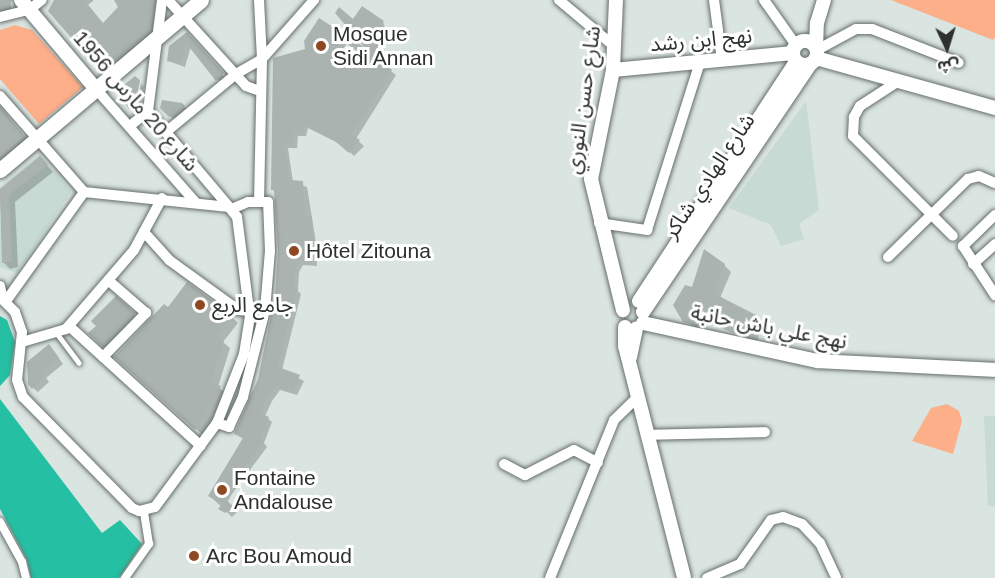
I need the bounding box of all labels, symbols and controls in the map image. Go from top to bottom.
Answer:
north arrow [917,18,977,78]
place label: Mosque Sidi Annan [333,21,435,71]
street label: نهج ابن رشد [649,23,753,57]
street label: شارع حسن النوري [560,24,606,176]
street label: شارع 20 مارس 1956 [68,26,204,176]
marker: Mosque Sidi Annan [314,39,328,53]
text: ش [937,57,960,76]
street label: شارع الهادي شاكر [658,109,760,243]
place label: Hôtel Zitouna [306,238,431,264]
marker: Hôtel Zitouna [287,244,301,258]
place label: جامع الربع [212,292,293,318]
marker: جامع الربع [193,298,207,312]
street label: نهج علي باش حانبة [689,300,849,354]
place label: Fontaine Andalouse [234,465,333,515]
marker: Fontaine Andalouse [215,483,229,497]
place label: Arc Bou Amoud [206,543,353,569]
marker: Arc Bou Amoud [187,549,201,563]

